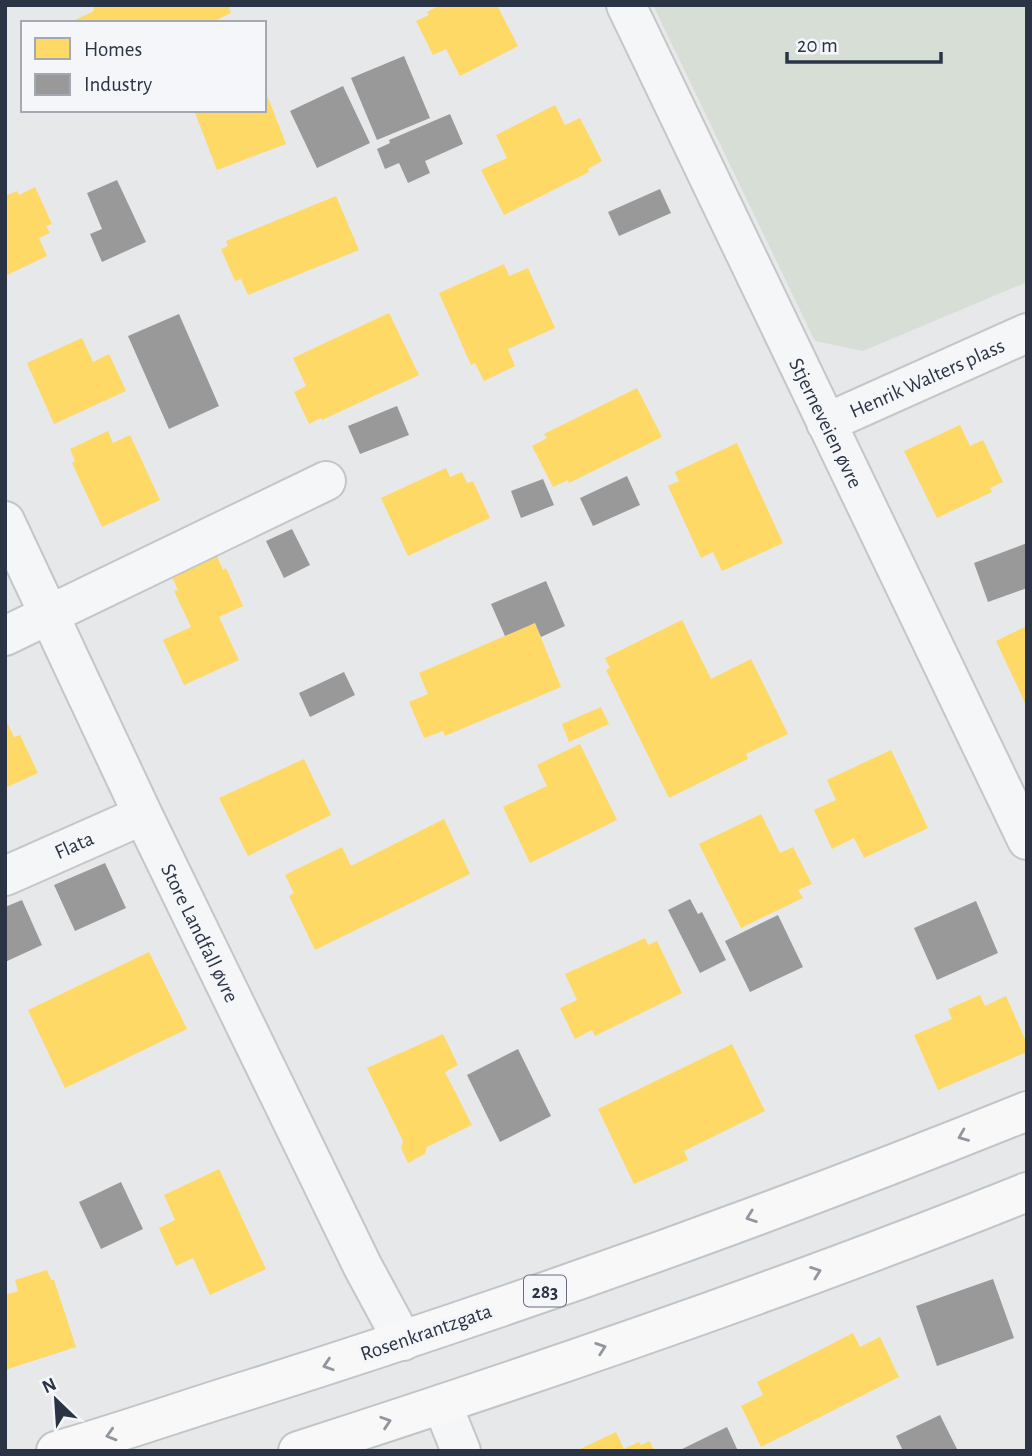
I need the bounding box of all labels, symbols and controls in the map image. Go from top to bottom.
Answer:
legend [21,21,266,112]
scale bar [787,21,941,65]
text: 20 m [797,35,838,56]
text: Homes [84,39,142,60]
text: Industry [84,74,152,95]
street label: Henrik Walters plass [847,335,1008,422]
street label: Stjerneveien øvre [785,355,866,492]
street label: Flata [51,828,97,863]
street label: Store Landfall øvre [157,861,242,1006]
one-way arrow [958,1128,970,1142]
one-way arrow [745,1209,757,1223]
one-way arrow [809,1266,821,1280]
road number: 283 [524,1275,566,1306]
street label: Rosenkrantzgata [358,1300,495,1365]
one-way arrow [595,1342,607,1356]
one-way arrow [322,1356,334,1371]
north arrow [21,1365,91,1435]
text: N [39,1375,59,1397]
one-way arrow [380,1416,392,1430]
one-way arrow [106,1426,118,1441]

